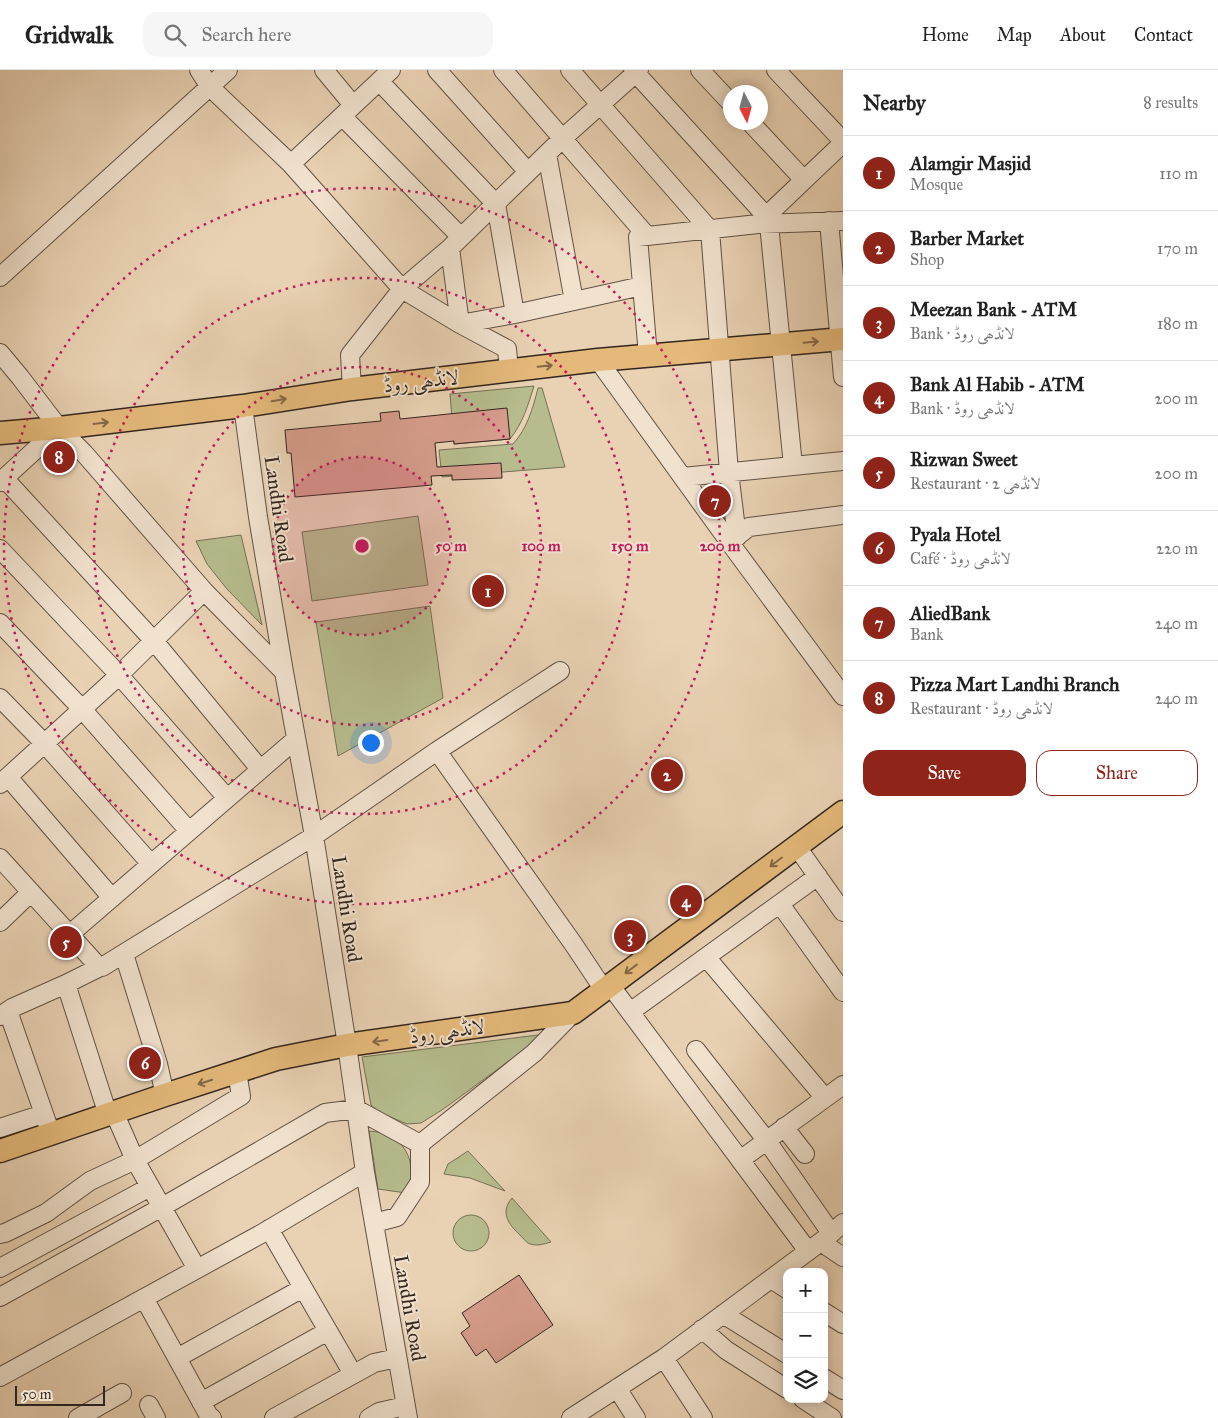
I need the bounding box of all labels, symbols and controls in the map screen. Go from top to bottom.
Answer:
search box [143,12,493,57]
text: Gridwalk [25,20,113,50]
icon: search [161,21,189,49]
text: Search here [201,23,291,46]
text: Home [922,24,969,46]
text: Map [997,24,1032,46]
text: About [1060,24,1106,46]
text: Contact [1134,24,1193,46]
north arrow [723,85,768,130]
text: Nearby [863,90,926,116]
text: 8 results [1143,93,1198,112]
text: Alamgir Masjid [910,152,1031,175]
text: 1 [876,164,882,183]
text: 110 m [1159,164,1198,183]
text: Mosque [910,175,963,194]
text: Barber Market [910,227,1024,250]
text: 2 [875,239,883,258]
text: 170 m [1157,239,1198,258]
text: Shop [910,250,944,269]
text: Meezan Bank - ATM [910,298,1077,321]
text: 3 [876,314,882,333]
text: 180 m [1157,314,1198,333]
text: Bank · لانڈھی روڈ [910,324,1015,343]
one-way arrow [803,337,819,347]
one-way arrow [536,361,552,371]
street label: لانڈھی روڈ [382,364,460,400]
text: Bank Al Habib - ATM [910,373,1085,396]
text: 4 [875,389,883,408]
text: 200 m [1155,389,1198,408]
one-way arrow [271,395,287,405]
text: Bank · لانڈھی روڈ [910,399,1015,418]
one-way arrow [92,418,108,428]
pin: 8 [43,438,75,476]
text: Rizwan Sweet [910,448,1018,471]
street label: Landhi Road [260,454,298,564]
text: 5 [875,464,883,483]
text: 200 m [1155,464,1198,483]
text: Restaurant · لانڈھی 2 [910,474,1041,493]
pin: 7 [699,482,731,520]
text: Pyala Hotel [910,523,1001,546]
centre of rings [353,537,371,555]
text: 50 m [435,537,467,555]
text: 100 m [521,537,561,555]
text: 150 m [611,537,649,555]
text: 200 m [700,537,741,555]
text: 6 [875,539,883,558]
text: 220 m [1156,539,1198,558]
text: Café · لانڈھی روڈ [910,549,1011,568]
pin: 1 [472,572,504,610]
text: AliedBank [910,602,990,625]
text: 7 [875,614,883,633]
text: 240 m [1155,614,1198,633]
text: Bank [910,625,943,644]
text: Pizza Mart Landhi Branch [910,673,1120,696]
text: 8 [875,689,883,708]
text: 240 m [1155,689,1198,708]
text: Restaurant · لانڈھی روڈ [910,699,1053,718]
your location [358,730,384,756]
button: Save [863,750,1026,796]
button: Share [1036,750,1198,796]
pin: 2 [651,756,683,794]
street label: Landhi Road [327,854,367,964]
one-way arrow [769,857,783,867]
pin: 4 [670,882,702,920]
pin: 3 [614,917,646,955]
pin: 5 [50,923,82,961]
one-way arrow [624,964,638,974]
street label: لانڈھی روڈ [408,1014,487,1050]
one-way arrow [372,1036,388,1046]
pin: 6 [129,1044,161,1082]
one-way arrow [198,1078,214,1087]
street label: Landhi Road [389,1253,431,1363]
map controls [783,1268,828,1403]
button: + [783,1268,828,1313]
button: − [783,1313,828,1358]
button: layers [783,1358,828,1403]
scale bar [15,1383,105,1406]
text: 50 m [22,1386,51,1403]

